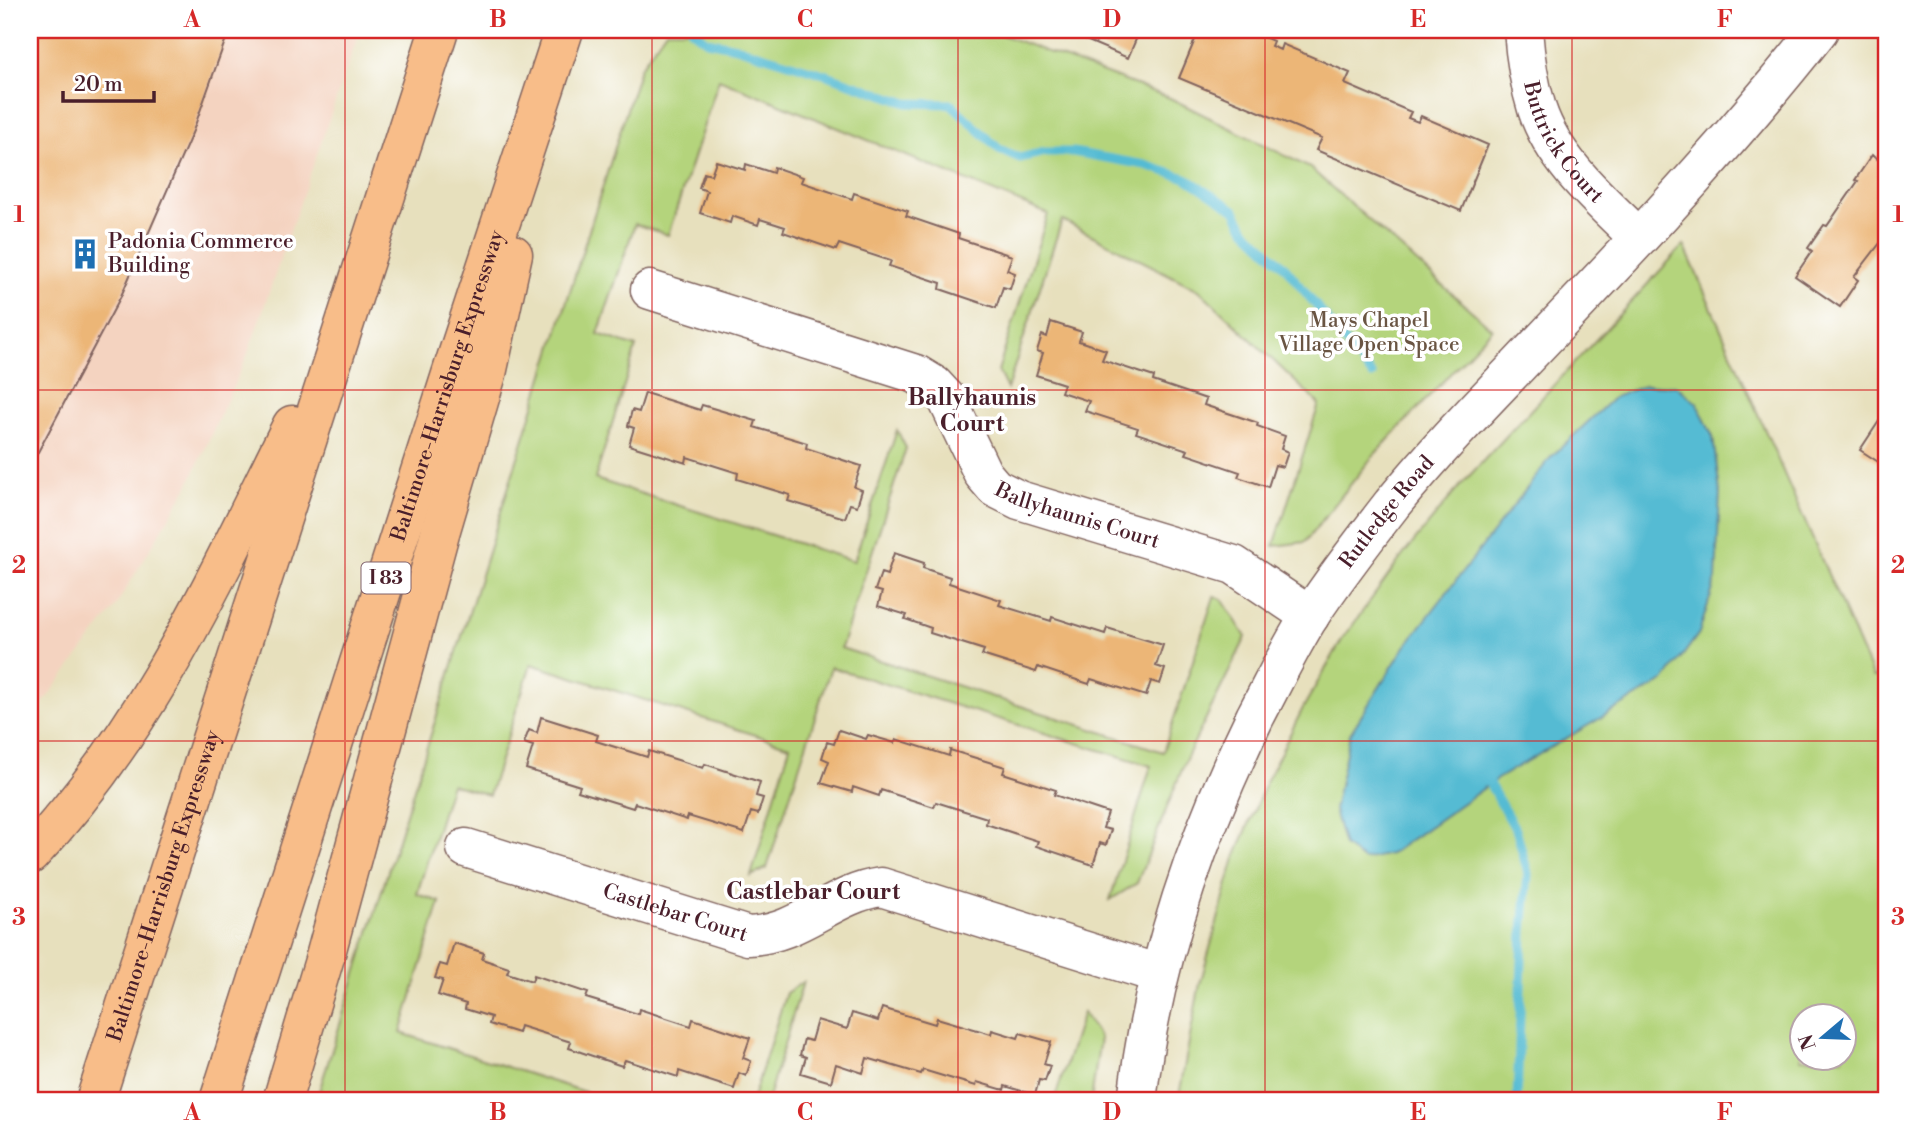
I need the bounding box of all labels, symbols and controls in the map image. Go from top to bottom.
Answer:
text: A [183,6,201,34]
text: B [489,6,507,34]
text: C [797,6,813,34]
text: D [1103,6,1121,34]
text: E [1410,6,1426,34]
text: F [1717,6,1733,34]
scale bar [63,60,154,104]
text: 20 m [74,72,123,98]
street label: Buttrick Court [1517,78,1609,209]
text: 1 [13,201,25,229]
text: 1 [1892,201,1904,229]
street label: Baltimore-Harrisburg Expressway [385,226,511,546]
place label: Padonia Commerce Building [107,229,294,279]
building icon: Padonia Commerce Building [68,237,102,271]
park label: Mays Chapel Village Open Space [1277,308,1460,358]
district label: Ballyhaunis Court [908,384,1036,438]
street label: Rutledge Road [1334,451,1440,574]
street label: Ballyhaunis Court [990,477,1163,555]
text: 2 [12,552,26,580]
text: 2 [1891,552,1905,580]
road number: I 83 [362,562,410,594]
street label: Baltimore-Harrisburg Expressway [102,726,227,1046]
street label: Castlebar Court [599,878,751,948]
district label: Castlebar Court [726,878,901,906]
text: 3 [12,904,26,932]
text: 3 [1891,904,1905,932]
north arrow [1787,1002,1857,1072]
text: N [1794,1031,1822,1053]
text: A [183,1099,201,1127]
text: B [489,1099,507,1127]
text: C [797,1099,813,1127]
text: D [1103,1099,1121,1127]
text: E [1410,1099,1426,1127]
text: F [1717,1099,1733,1127]

